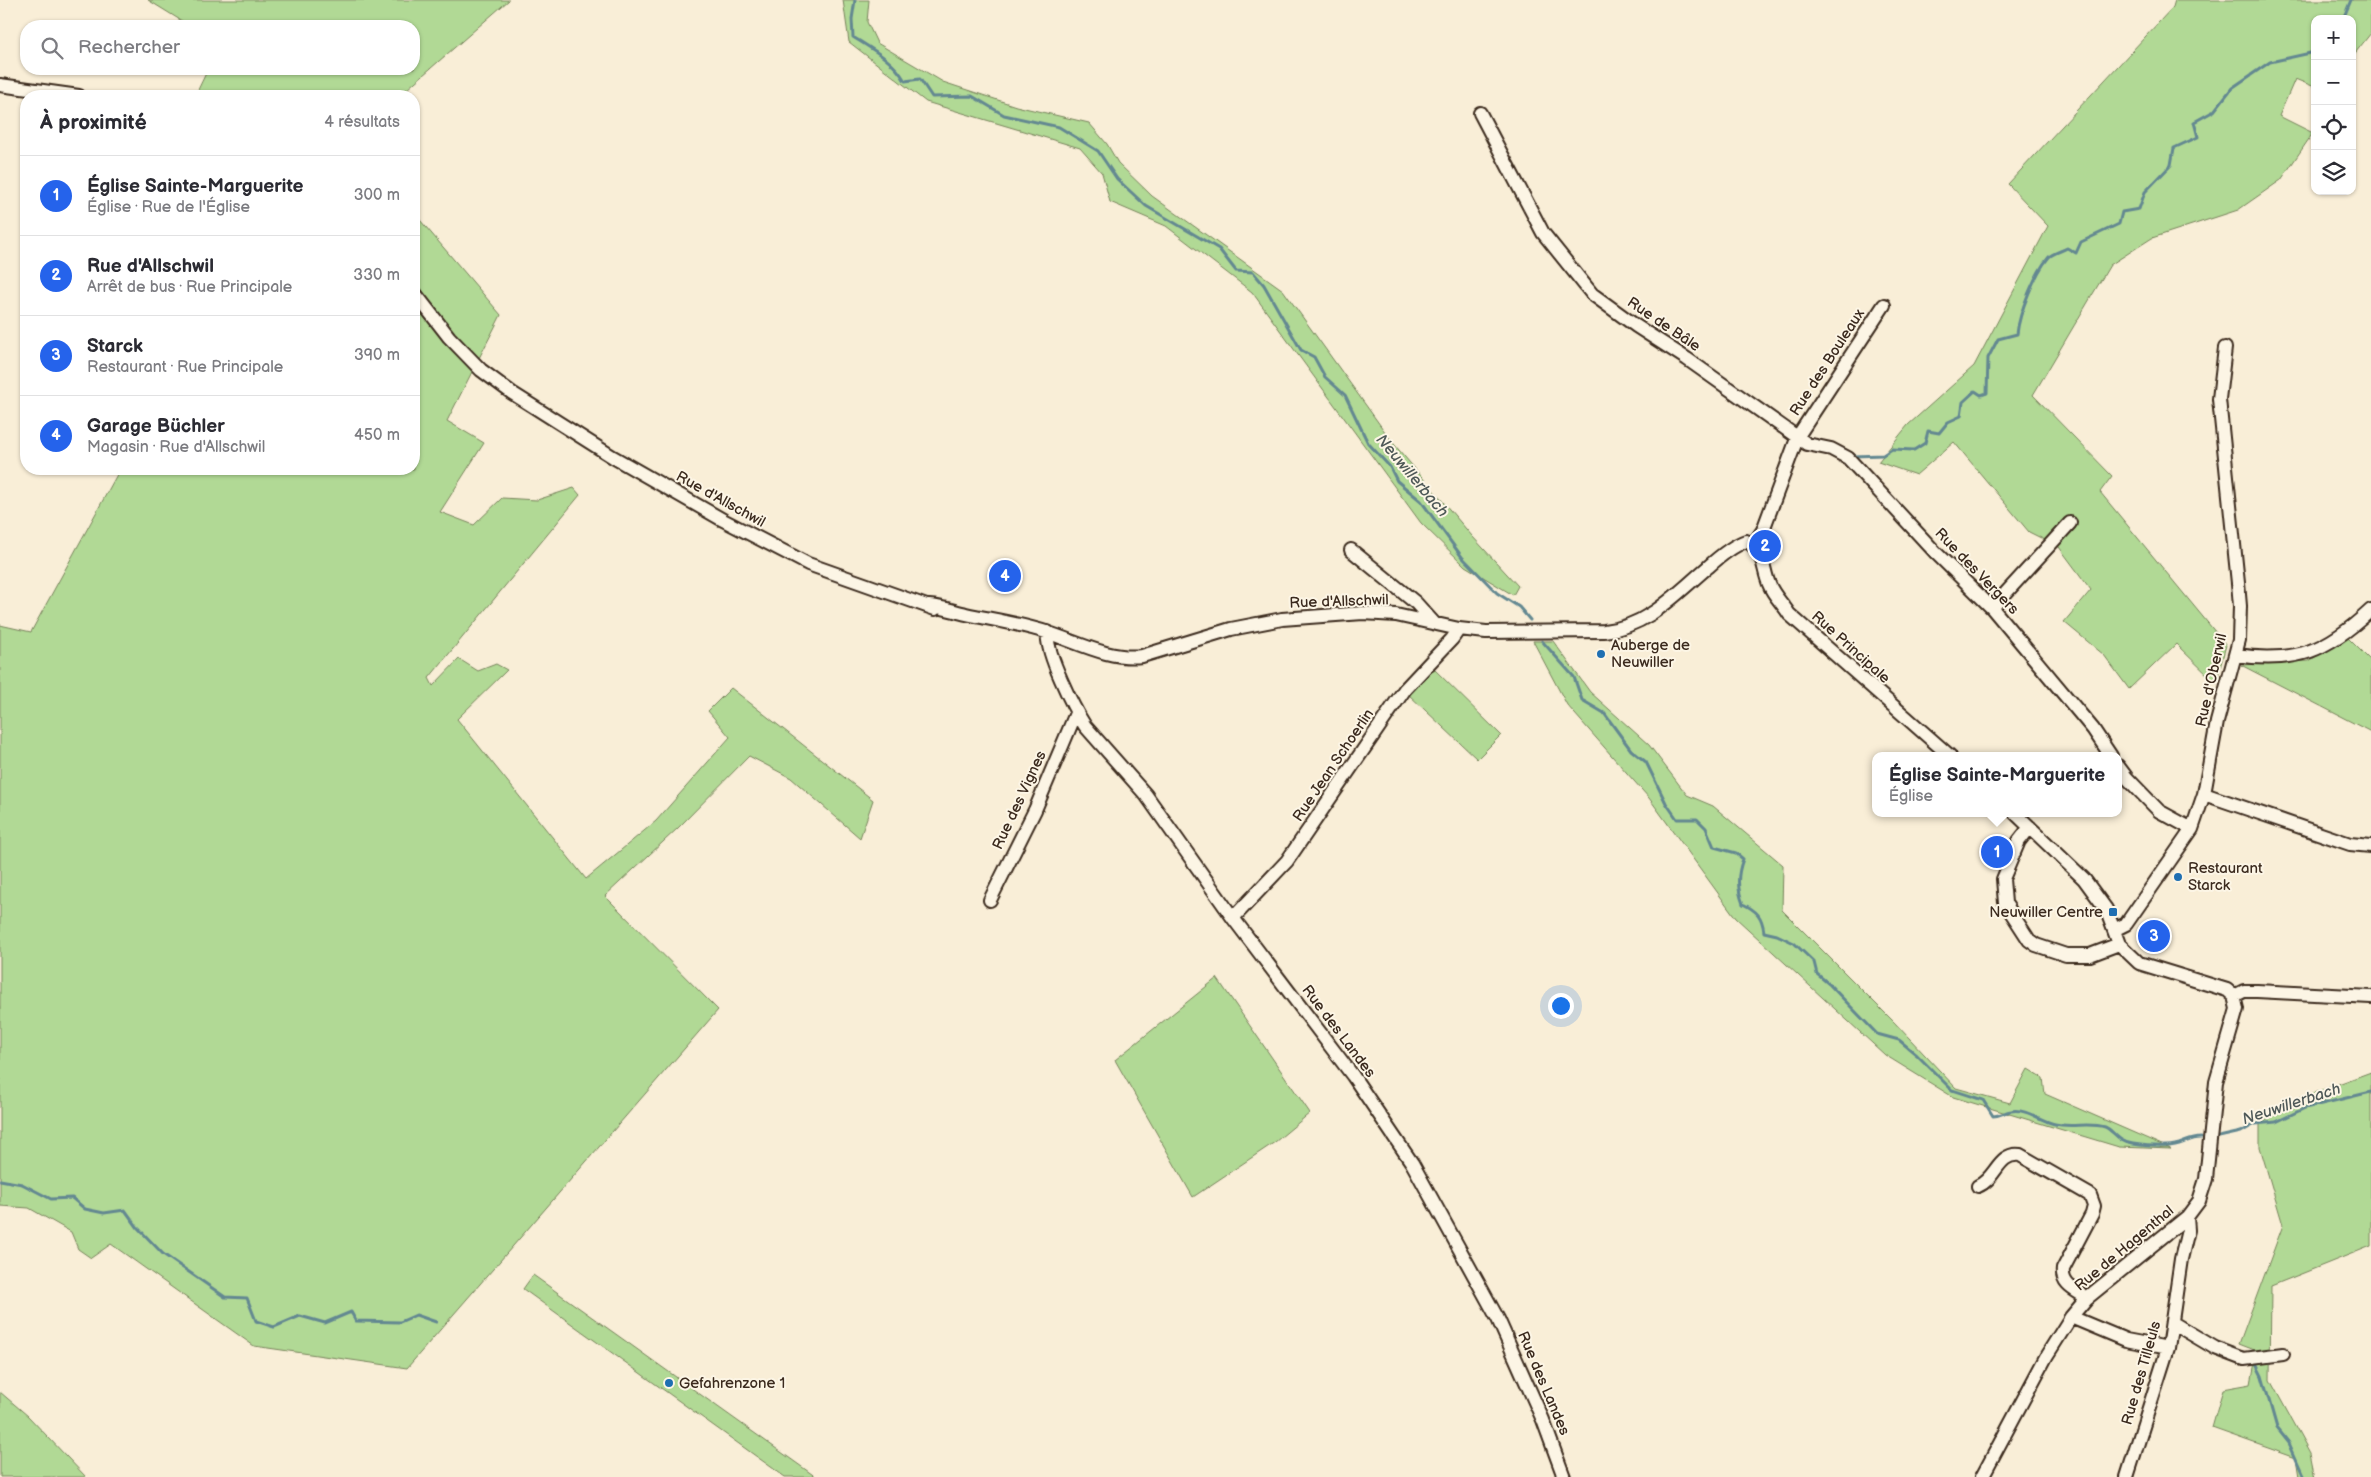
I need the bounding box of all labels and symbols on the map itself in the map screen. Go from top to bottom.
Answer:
street label: Rue de Bâle [1623,293,1704,356]
street label: Rue des Bouleaux [1786,305,1869,419]
water label: Neuwillerbach [1372,431,1452,521]
street label: Rue d'Allschwil [673,467,769,532]
street label: Rue des Vergers [1931,524,2023,619]
pin: 2 [1749,527,1781,565]
pin: 4 [989,557,1021,595]
street label: Rue d'Allschwil [1289,590,1389,613]
street label: Rue Principale [1807,607,1894,688]
street label: Rue d'Oberwil [2192,632,2231,729]
place label: Auberge de Neuwiller [1611,636,1690,672]
marker: Auberge de Neuwiller [1595,648,1607,660]
street label: Rue Jean Schoerlin [1289,705,1378,825]
street label: Rue des Vignes [988,747,1051,853]
pin: 1 [1981,833,2013,871]
place label: Restaurant Starck [2188,859,2263,895]
marker: Restaurant Starck [2172,871,2184,883]
place label: Neuwiller Centre [1989,903,2103,922]
marker: Neuwiller Centre [2107,906,2119,918]
pin: 3 [2138,917,2170,955]
street label: Rue des Landes [1298,981,1380,1082]
your location [1548,993,1574,1019]
water label: Neuwillerbach [2240,1080,2343,1129]
street label: Rue de Hagenthal [2071,1201,2178,1295]
street label: Rue des Tilleuls [2118,1319,2166,1427]
street label: Rue des Landes [1513,1328,1574,1439]
place label: Gefahrenzone 1 [679,1374,785,1393]
marker: Gefahrenzone 1 [663,1377,675,1389]

